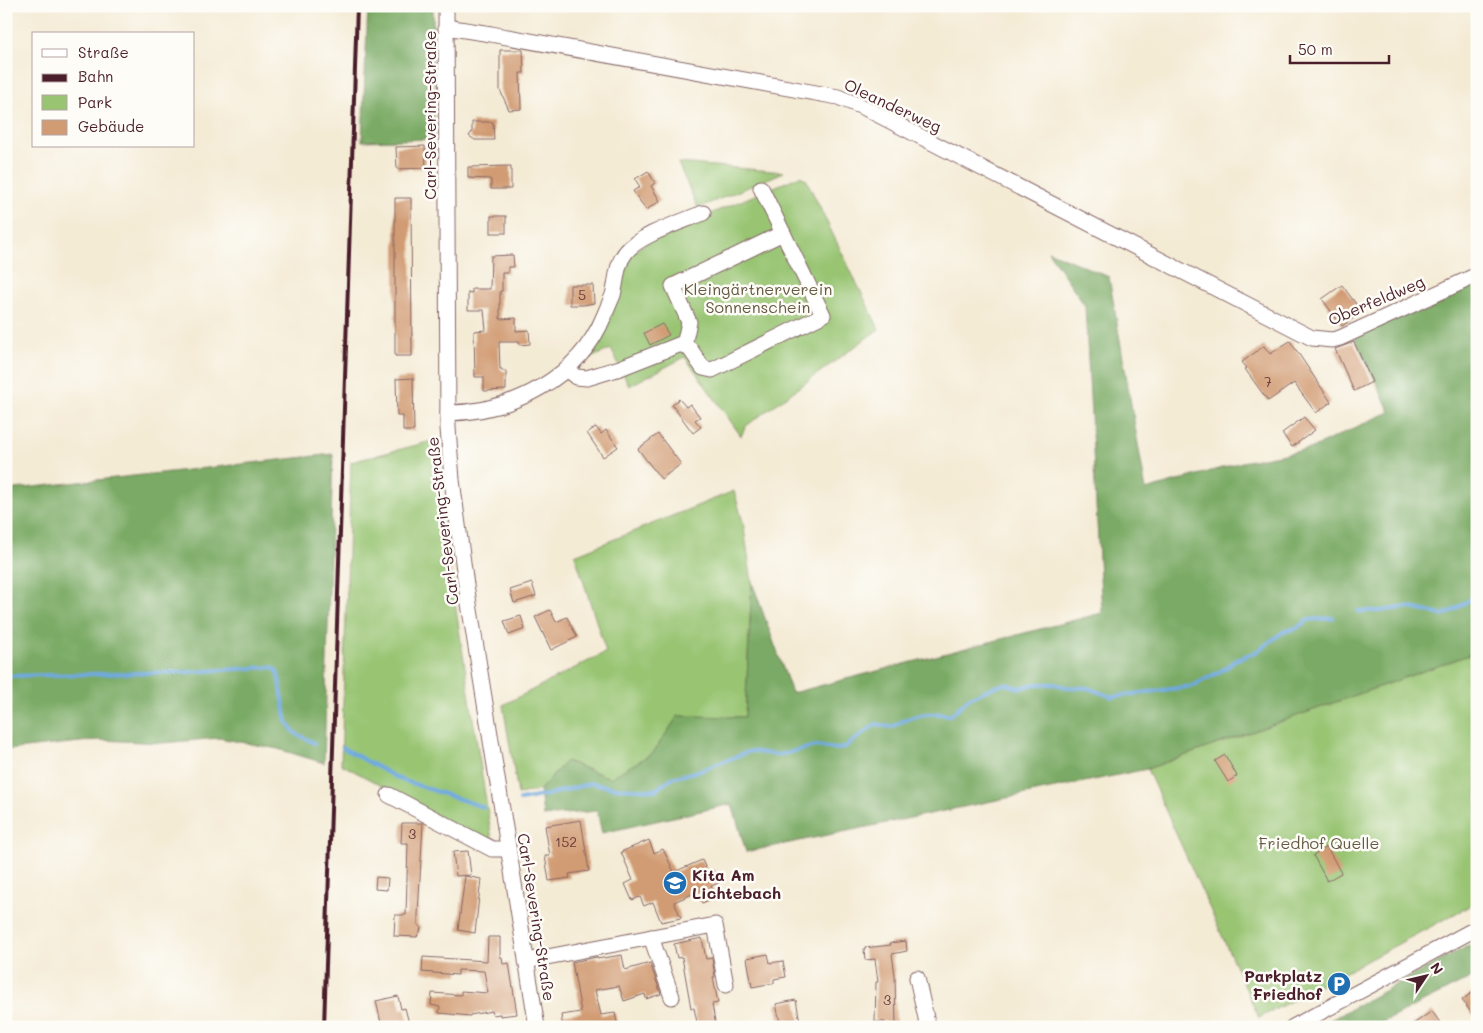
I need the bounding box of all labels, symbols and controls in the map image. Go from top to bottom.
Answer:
street label: Carl-Severing-Straße [419,30,440,200]
legend [32,32,195,148]
scale bar [1290,32,1389,64]
text: 50 m [1298,39,1333,59]
text: Straße [78,42,129,62]
text: Bahn [78,66,113,86]
street label: Oleanderweg [841,73,945,137]
text: Park [78,92,112,112]
text: Gebäude [78,116,144,136]
street label: Oberfeldweg [1325,270,1427,330]
park label: Kleingärtnerverein Sonnenschein [684,278,832,317]
house number: 5 [578,285,586,304]
house number: 7 [1264,372,1272,391]
street label: Carl-Severing-Straße [421,436,463,606]
house number: 3 [408,824,416,843]
street label: Carl-Severing-Straße [513,832,561,1002]
house number: 152 [555,832,577,851]
park label: Friedhof Quelle [1259,832,1379,853]
place label: Kita Am Lichtebach [692,864,781,903]
school or university icon: Kita Am Lichtebach [662,870,688,896]
north arrow [1400,950,1450,1000]
text: N [1426,958,1448,978]
place label: Parkplatz Friedhof [1244,965,1323,1004]
parking icon: Parkplatz Friedhof [1326,971,1352,997]
house number: 3 [883,990,891,1009]

